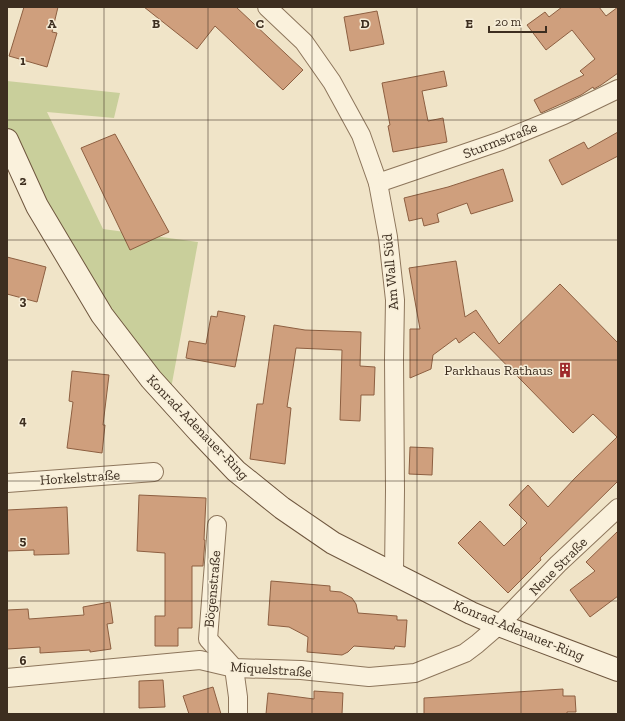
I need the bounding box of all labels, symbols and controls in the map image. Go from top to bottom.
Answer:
scale bar [489,8,546,34]
text: 20 m [495,15,522,29]
text: A [48,16,57,31]
text: B [152,16,160,31]
text: C [256,16,264,31]
text: D [360,16,370,31]
text: E [465,16,473,31]
text: 1 [20,53,26,68]
street label: Sturmstraße [461,118,540,162]
text: 2 [20,173,27,188]
street label: Am Wall Süd [379,233,402,311]
text: 3 [20,293,27,308]
building icon: Parkhaus Rathaus [556,361,574,379]
place label: Parkhaus Rathaus [444,362,553,379]
street label: Konrad-Adenauer-Ring [143,371,252,484]
text: 4 [19,413,27,428]
street label: Horkelstraße [39,466,121,489]
text: 5 [20,533,27,548]
street label: Neue Straße [526,533,591,599]
street label: Bögenstraße [201,549,224,628]
street label: Konrad-Adenauer-Ring [451,596,587,665]
text: 6 [20,653,27,668]
street label: Miquelstraße [230,658,313,681]

